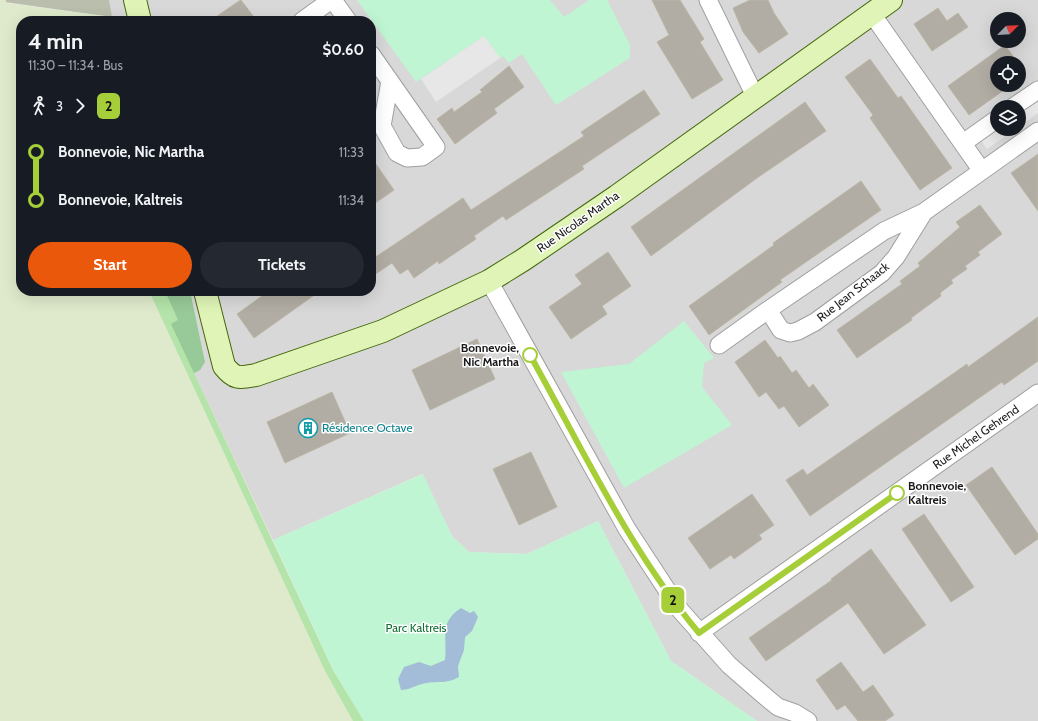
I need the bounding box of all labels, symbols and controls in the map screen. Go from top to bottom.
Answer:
north arrow [990,12,1026,48]
map controls [990,12,1026,136]
text: 4 min [28,28,83,55]
text: $0.60 [323,41,364,59]
button: locate [990,56,1026,92]
text: 11:30 – 11:34 · Bus [28,57,123,73]
icon: walk [28,95,50,117]
icon: forward [69,95,91,117]
text: 2 [105,97,112,115]
text: 3 [56,98,63,114]
button: layers [990,100,1026,136]
text: Bonnevoie, Nic Martha [58,143,204,161]
text: 11:33 [339,144,364,160]
street label: Rue Nicolas Martha [534,188,622,256]
text: Bonnevoie, Kaltreis [58,191,183,209]
text: 11:34 [338,192,364,208]
button: Start [28,242,192,288]
button: Tickets [200,242,364,288]
street label: Rue Jean Schaack [814,258,892,325]
place label: Bonnevoie, Nic Martha [461,340,519,369]
marker: Bonnevoie, Nic Martha [522,347,538,363]
street label: Rue Michel Gehrend [930,401,1022,472]
building icon: Résidence Octave [297,417,319,439]
place label: Résidence Octave [322,420,413,435]
place label: Bonnevoie, Kaltreis [908,478,966,507]
marker: Bonnevoie, Kaltreis [889,485,905,501]
line badge: 2 [660,587,686,613]
text: 2 [669,591,677,609]
park label: Parc Kaltreis [386,620,446,635]

